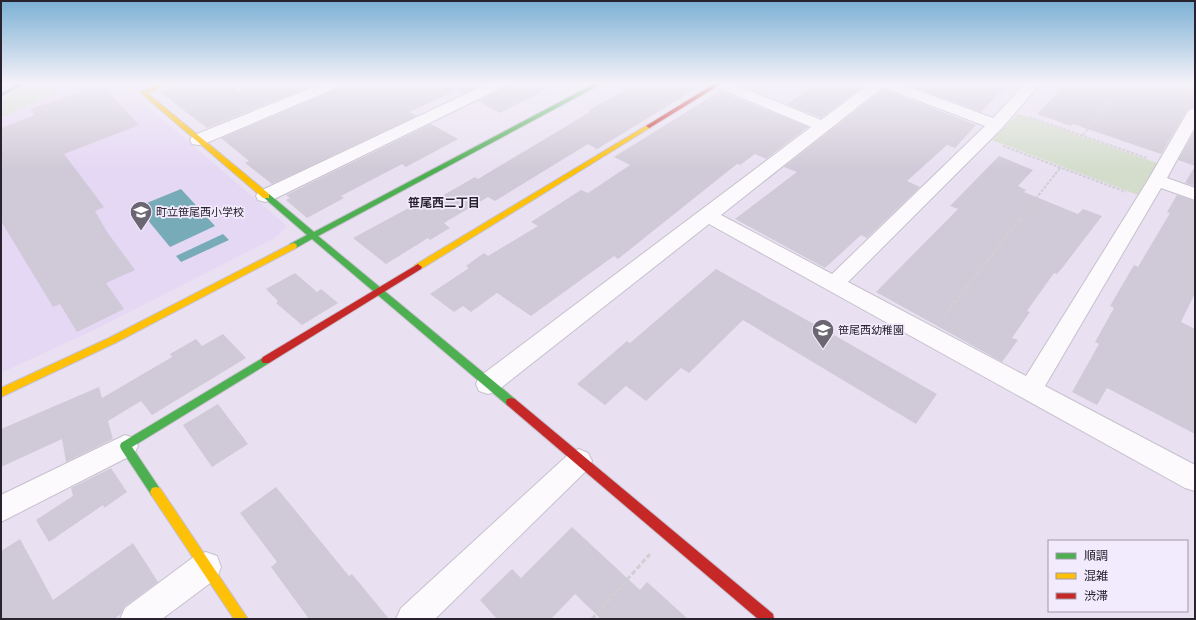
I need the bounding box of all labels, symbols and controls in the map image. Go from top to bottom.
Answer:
district label: 笹尾西二丁目 [408,195,480,210]
school or university icon: 町立笹尾西小学校 [128,199,154,232]
place label: 町立笹尾西小学校 [156,205,244,219]
school or university icon: 笹尾西幼稚園 [810,317,836,350]
place label: 笹尾西幼稚園 [838,323,904,337]
legend [1048,540,1188,612]
text: 順調 [1084,548,1108,563]
text: 混雑 [1084,568,1108,583]
text: 渋滞 [1084,588,1108,603]

